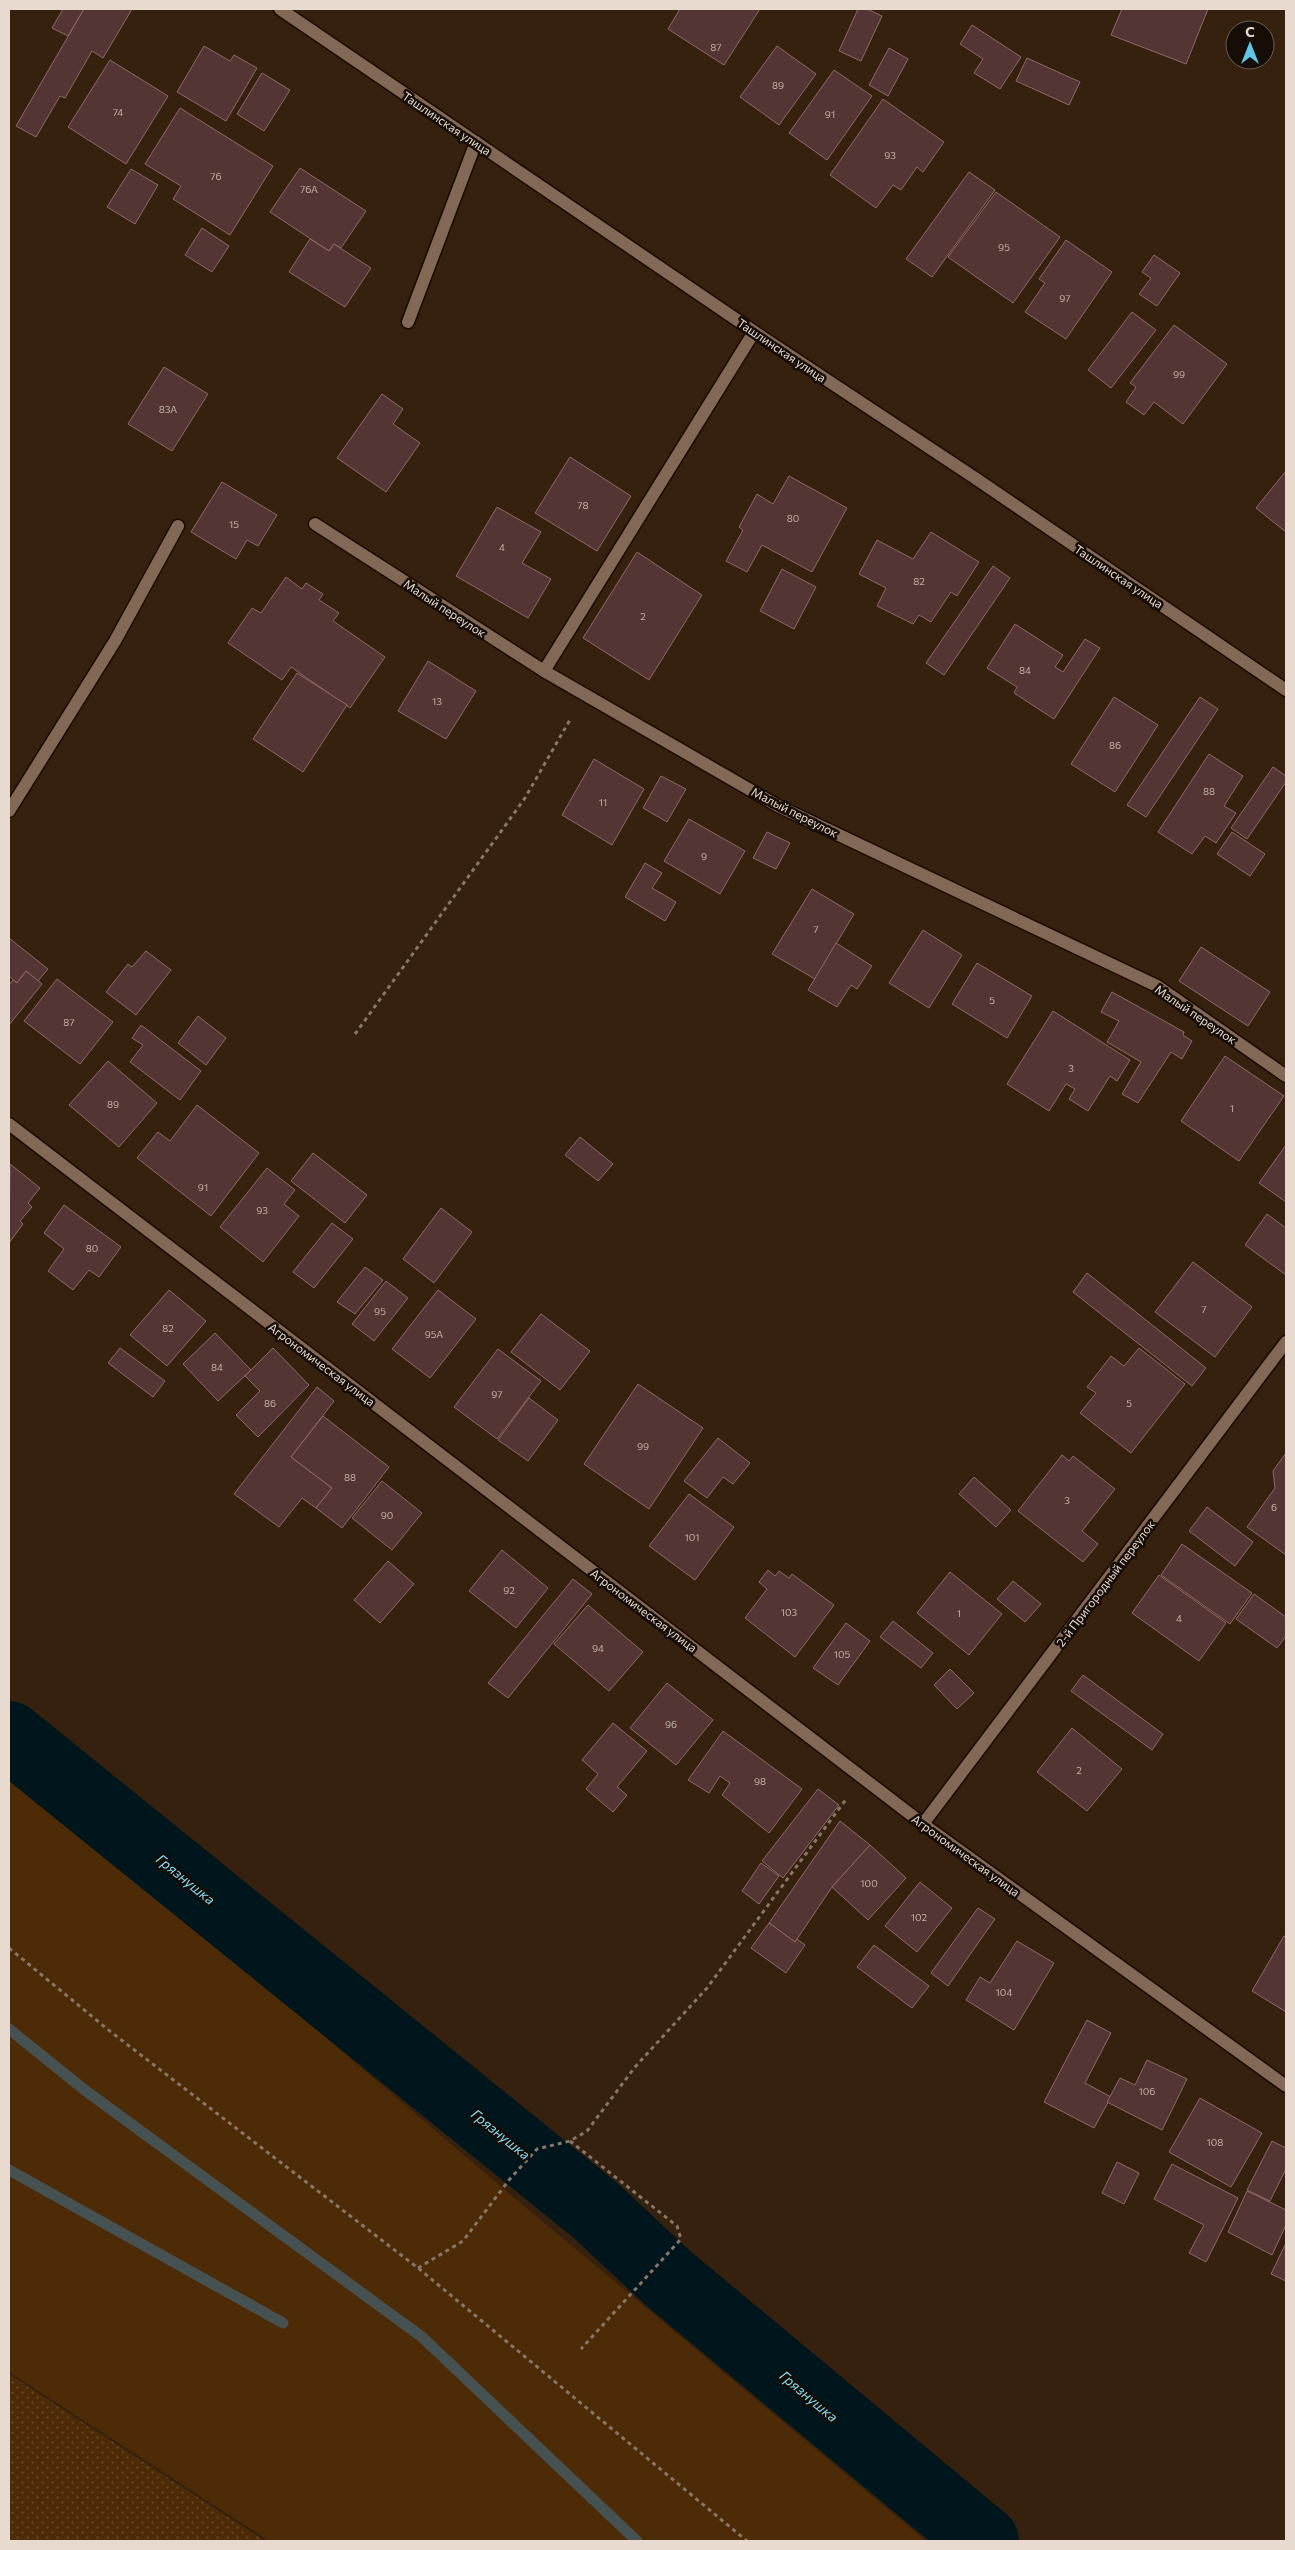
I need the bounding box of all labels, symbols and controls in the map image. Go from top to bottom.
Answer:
north arrow [1225,20,1275,70]
text: С [1245,23,1255,40]
house number: 87 [710,41,722,53]
house number: 89 [772,79,784,91]
street label: Ташлинская улица [400,88,494,158]
house number: 74 [113,106,123,118]
house number: 91 [825,108,835,120]
house number: 93 [884,149,896,161]
house number: 76 [210,170,222,182]
house number: 76А [300,183,318,195]
house number: 95 [998,241,1010,253]
house number: 97 [1059,292,1071,304]
street label: Ташлинская улица [735,315,829,385]
house number: 99 [1173,368,1185,380]
house number: 83А [159,403,177,415]
house number: 78 [577,499,589,511]
house number: 80 [787,512,799,524]
house number: 15 [229,518,239,530]
house number: 4 [499,541,505,553]
street label: Ташлинская улица [1072,541,1166,611]
house number: 82 [913,575,925,587]
street label: Малый переулок [401,576,489,640]
house number: 2 [640,610,646,622]
house number: 84 [1019,664,1031,676]
house number: 13 [432,695,442,707]
house number: 86 [1109,739,1121,751]
street label: Малый переулок [749,784,841,840]
house number: 88 [1203,785,1215,797]
house number: 11 [599,796,607,808]
house number: 9 [701,850,707,862]
house number: 7 [813,923,819,935]
street label: Малый переулок [1153,982,1240,1047]
house number: 5 [989,994,995,1006]
house number: 87 [63,1016,75,1028]
house number: 3 [1068,1062,1074,1074]
house number: 89 [107,1098,119,1110]
house number: 1 [1230,1102,1234,1114]
house number: 91 [198,1181,208,1193]
house number: 93 [256,1204,268,1216]
house number: 80 [86,1242,98,1254]
house number: 7 [1201,1303,1207,1315]
house number: 95 [374,1305,386,1317]
street label: Агрономическая улица [266,1319,378,1409]
house number: 82 [162,1322,174,1334]
house number: 95А [425,1328,443,1340]
house number: 84 [211,1361,223,1373]
house number: 97 [491,1388,503,1400]
house number: 86 [264,1397,276,1409]
house number: 5 [1126,1397,1132,1409]
house number: 99 [637,1440,649,1452]
house number: 88 [344,1471,356,1483]
house number: 3 [1064,1494,1070,1506]
house number: 6 [1271,1501,1277,1513]
house number: 90 [381,1509,393,1521]
street label: 2-й Пригородный переулок [1053,1517,1157,1649]
house number: 101 [684,1531,700,1543]
street label: Агрономическая улица [588,1565,700,1655]
house number: 92 [503,1584,515,1596]
house number: 103 [781,1606,798,1618]
house number: 1 [957,1607,961,1619]
house number: 4 [1176,1612,1182,1624]
house number: 94 [592,1642,604,1654]
house number: 105 [834,1648,851,1660]
house number: 96 [665,1718,677,1730]
house number: 2 [1076,1764,1082,1776]
house number: 98 [754,1775,766,1787]
street label: Агрономическая улица [909,1811,1023,1899]
water label: Грязнушка [153,1850,219,1908]
house number: 100 [860,1877,878,1889]
house number: 102 [911,1911,928,1923]
house number: 104 [996,1986,1012,1998]
house number: 106 [1139,2085,1155,2097]
water label: Грязнушка [468,2105,534,2163]
house number: 108 [1207,2136,1223,2148]
water label: Грязнушка [776,2367,842,2425]

